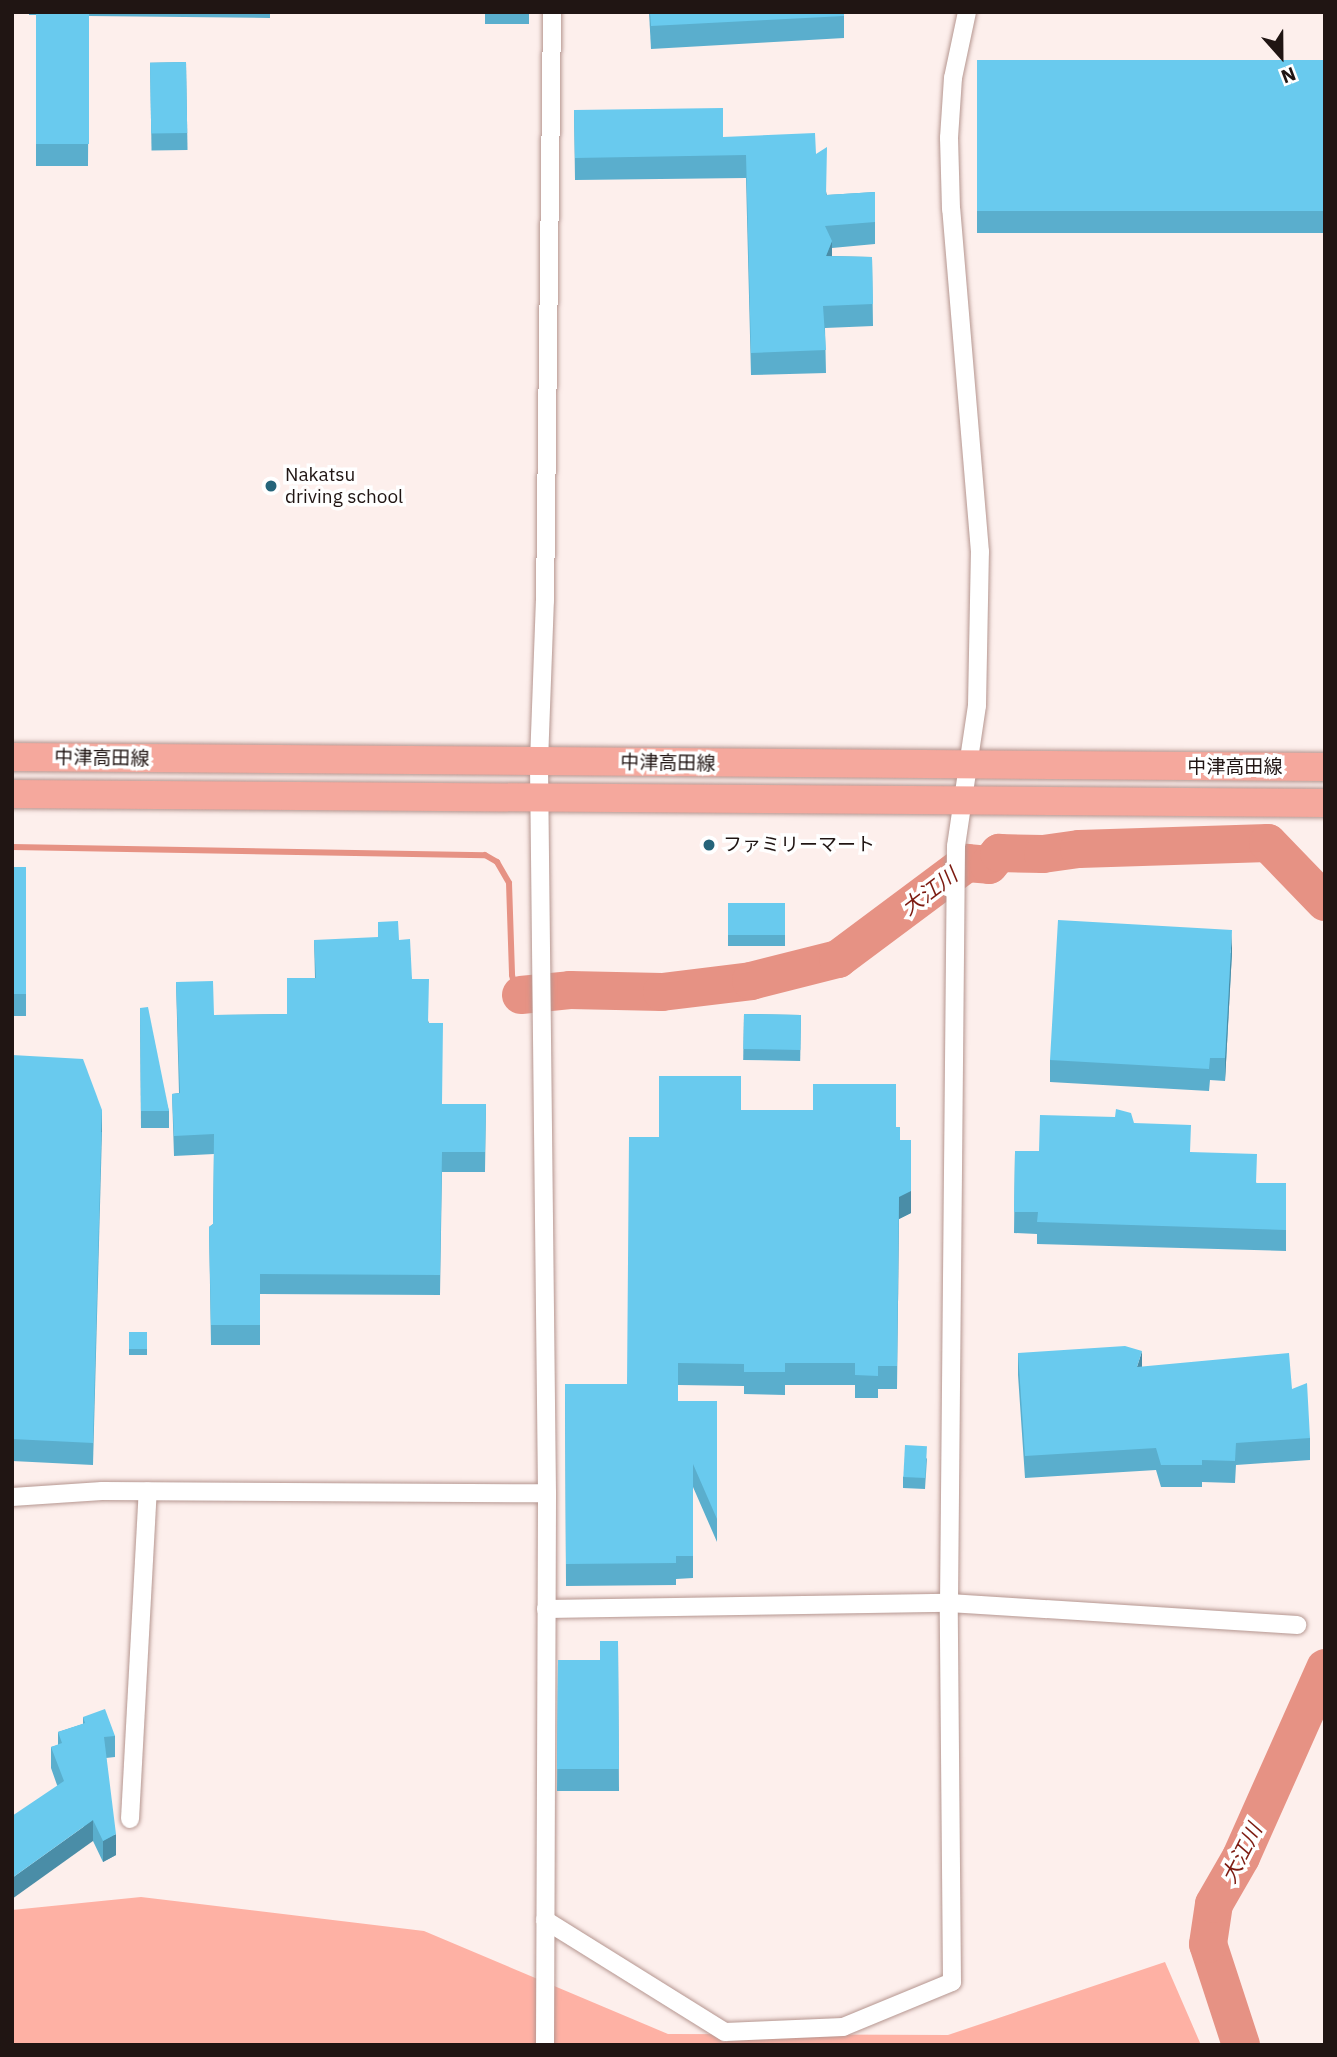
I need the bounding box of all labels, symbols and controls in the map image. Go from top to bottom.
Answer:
north arrow [1246,21,1316,91]
text: N [1278,62,1299,89]
place label: Nakatsu driving school [285,464,403,508]
marker: Nakatsu driving school [263,478,279,494]
street label: 中津高田線 [54,746,150,770]
street label: 中津高田線 [620,751,716,775]
street label: 中津高田線 [1188,756,1282,778]
place label: ファミリーマート [723,834,875,856]
marker: ファミリーマート [701,837,717,853]
water label: 大江川 [896,862,962,920]
water label: 大江川 [1215,1819,1267,1887]

